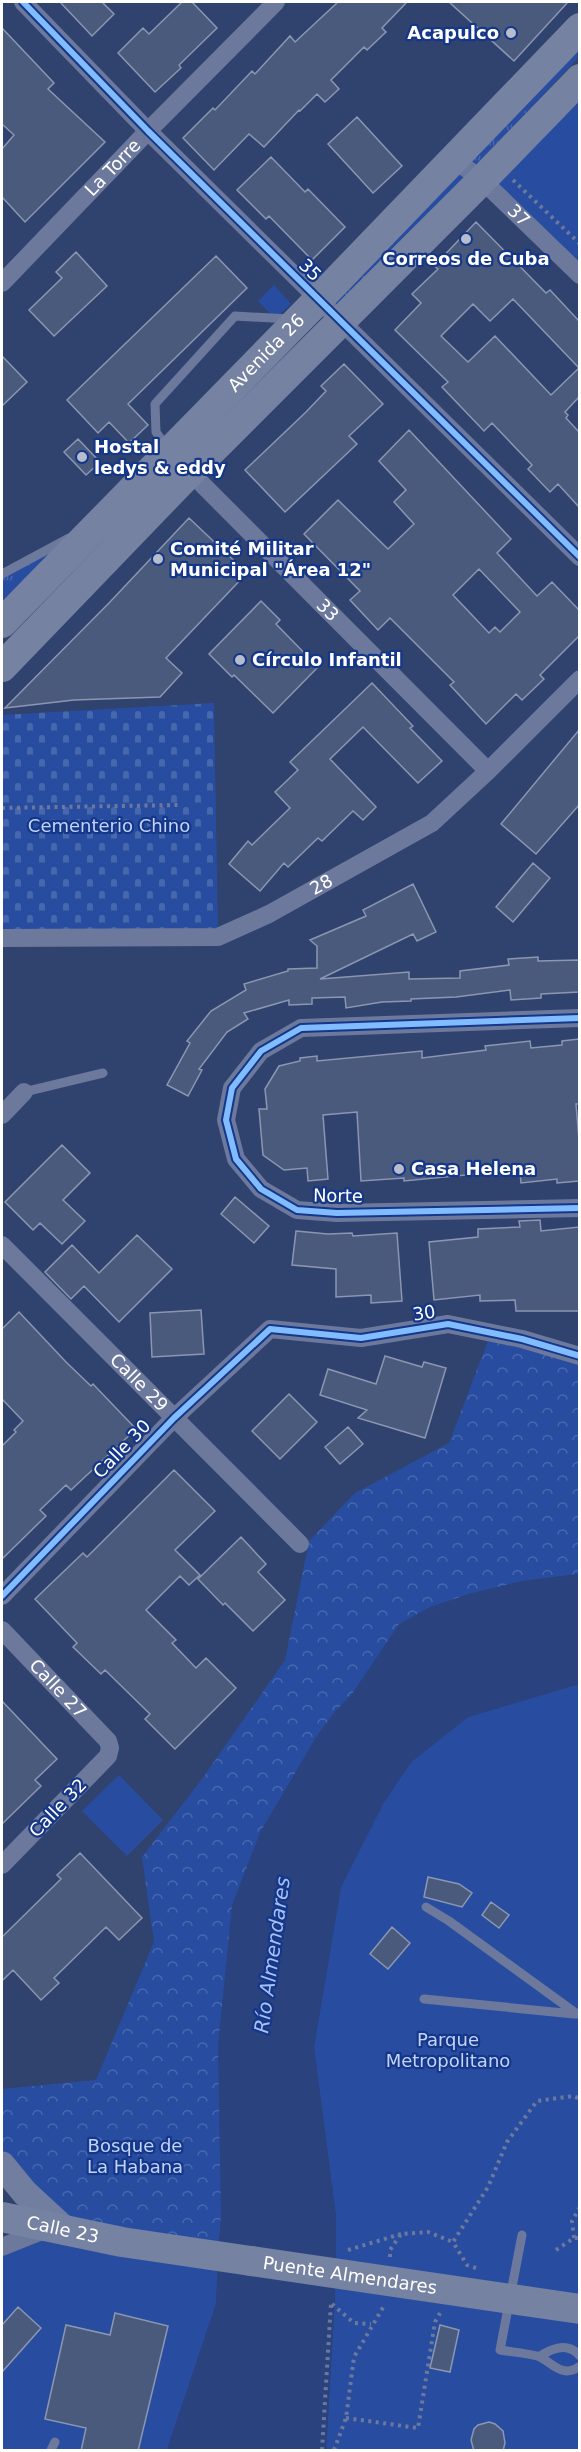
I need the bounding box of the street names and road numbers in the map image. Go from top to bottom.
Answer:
street label: La Torre [80,134,145,200]
street label: 37 [503,200,534,231]
street label: 35 [295,254,326,285]
street label: Avenida 26 [223,309,309,396]
street label: 33 [312,594,343,625]
street label: 28 [306,870,336,899]
street label: Norte [313,1185,363,1206]
street label: 30 [411,1300,437,1325]
street label: Calle 29 [106,1349,173,1415]
street label: Calle 30 [89,1415,155,1482]
street label: Calle 27 [25,1654,91,1722]
street label: Calle 32 [25,1774,91,1841]
street label: Calle 23 [25,2211,101,2247]
street label: Puente Almendares [262,2252,438,2298]

